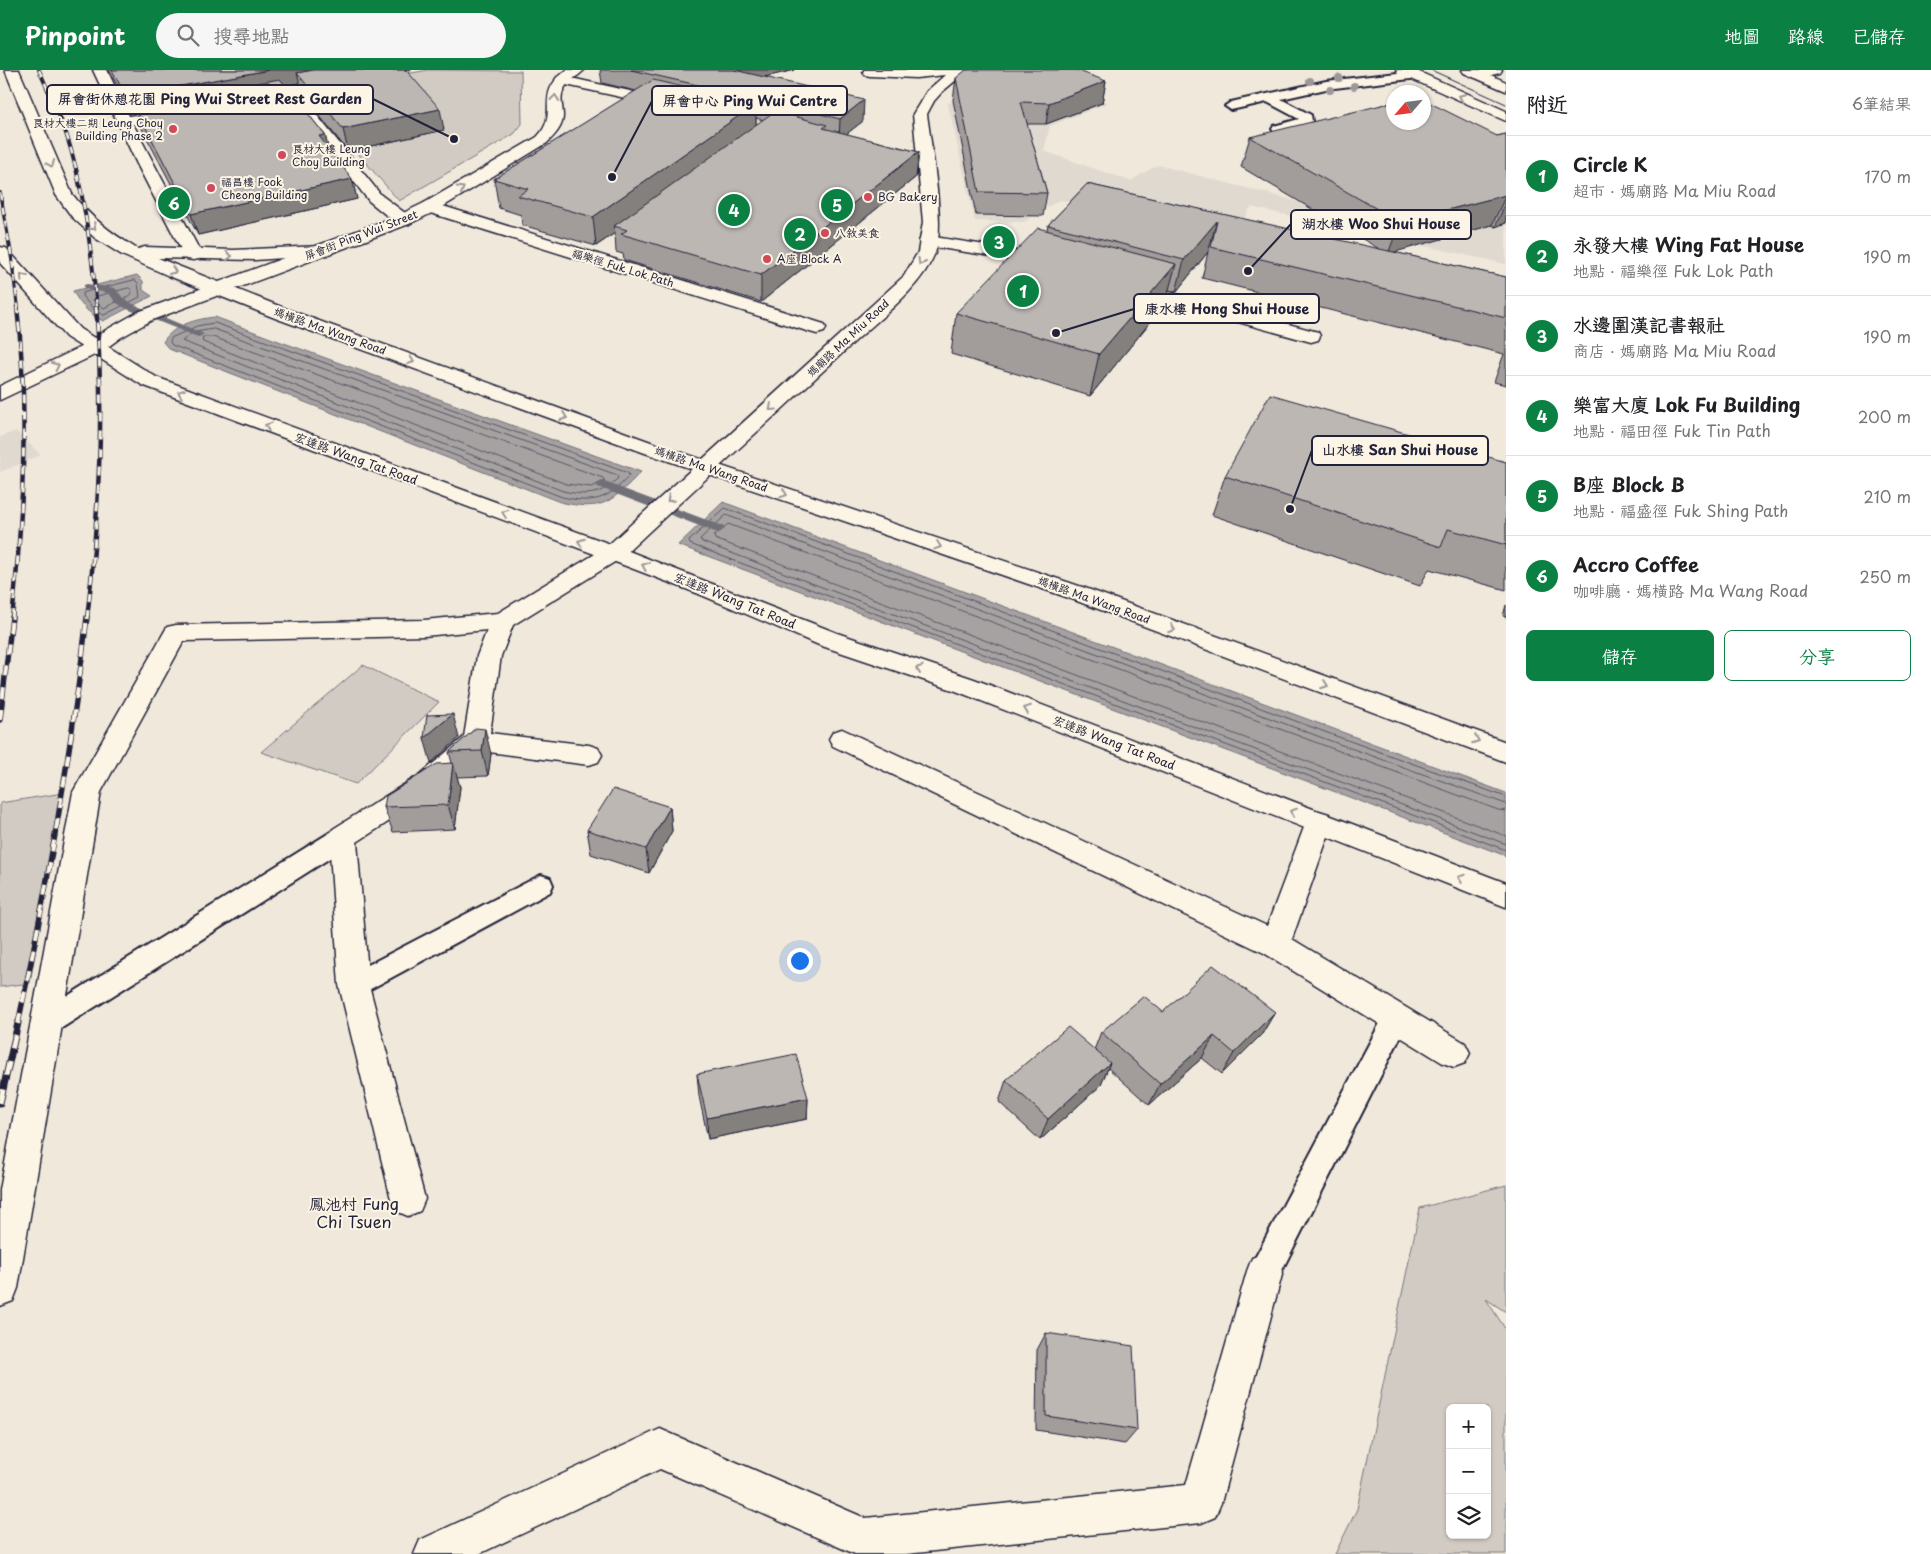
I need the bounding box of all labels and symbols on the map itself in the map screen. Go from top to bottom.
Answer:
callout: 屏會街休憩花園 Ping Wui Street Rest Garden [47,85,373,114]
north arrow [1386,85,1431,130]
callout: 屏會中心 Ping Wui Centre [652,86,847,115]
text: 屏會街休憩花園 Ping Wui Street Rest Garden [58,88,362,109]
text: 屏會中心 Ping Wui Centre [663,90,837,111]
one-way arrow [1458,93,1467,103]
one-way arrow [549,94,560,102]
place label: 良材大樓二期 Leung Choy Building Phase 2 [32,114,163,144]
marker: 良材大樓二期 Leung Choy Building Phase 2 [167,123,179,135]
place label: 良材大樓 Leung Choy Building [292,140,370,170]
marker: 良材大樓 Leung Choy Building [276,149,288,161]
one-way arrow [45,159,56,168]
place label: 福昌樓 Fook Cheong Building [221,173,307,203]
marker: 福昌樓 Fook Cheong Building [205,182,217,194]
pin: 6 [158,184,190,222]
one-way arrow [456,186,465,196]
pin: 5 [821,186,853,224]
place label: BG Bakery [878,188,938,205]
pin: 4 [718,191,750,229]
marker: BG Bakery [862,191,874,203]
street label: 屏會街 Ping Wui Street [302,205,420,264]
callout: 湖水樓 Woo Shui House [1291,210,1471,239]
text: 湖水樓 Woo Shui House [1302,213,1461,234]
pin: 2 [784,215,816,253]
one-way arrow [87,221,96,230]
pin: 3 [983,223,1015,261]
place label: 八敘美食 [835,224,879,241]
marker: 八敘美食 [819,227,831,239]
street label: 福樂徑 Fuk Lok Path [570,244,676,291]
place label: A座 Block A [777,250,842,267]
one-way arrow [226,251,234,261]
marker: A座 Block A [761,253,773,265]
one-way arrow [917,257,927,266]
one-way arrow [168,265,177,275]
pin: 1 [1007,272,1039,310]
one-way arrow [20,273,29,282]
callout: 康水樓 Hong Shui House [1134,294,1319,323]
street label: 媽廟路 Ma Miu Road [803,295,893,381]
text: 康水樓 Hong Shui House [1145,298,1309,319]
street label: 媽橫路 Ma Wang Road [272,302,389,359]
one-way arrow [406,355,415,365]
one-way arrow [51,362,60,373]
one-way arrow [178,389,186,399]
one-way arrow [768,402,777,411]
one-way arrow [559,411,568,421]
one-way arrow [265,422,273,432]
street label: 宏達路 Wang Tat Road [292,427,420,489]
callout: 山水樓 San Shui House [1312,436,1488,465]
text: 山水樓 San Shui House [1322,439,1478,460]
street label: 媽橫路 Ma Wang Road [652,441,770,496]
one-way arrow [779,488,788,498]
one-way arrow [666,493,675,502]
one-way arrow [501,509,509,519]
one-way arrow [578,538,586,548]
one-way arrow [933,540,942,550]
one-way arrow [641,562,650,572]
street label: 宏達路 Wang Tat Road [672,567,799,633]
street label: 媽橫路 Ma Wang Road [1036,571,1153,628]
one-way arrow [1168,623,1176,633]
one-way arrow [915,665,924,675]
one-way arrow [1320,679,1329,689]
one-way arrow [1023,705,1032,715]
street label: 宏達路 Wang Tat Road [1051,710,1178,774]
one-way arrow [1471,734,1479,744]
one-way arrow [1289,808,1298,819]
one-way arrow [1457,873,1465,883]
your location [787,948,813,974]
district label: 鳳池村 Fung Chi Tsuen [309,1191,399,1233]

